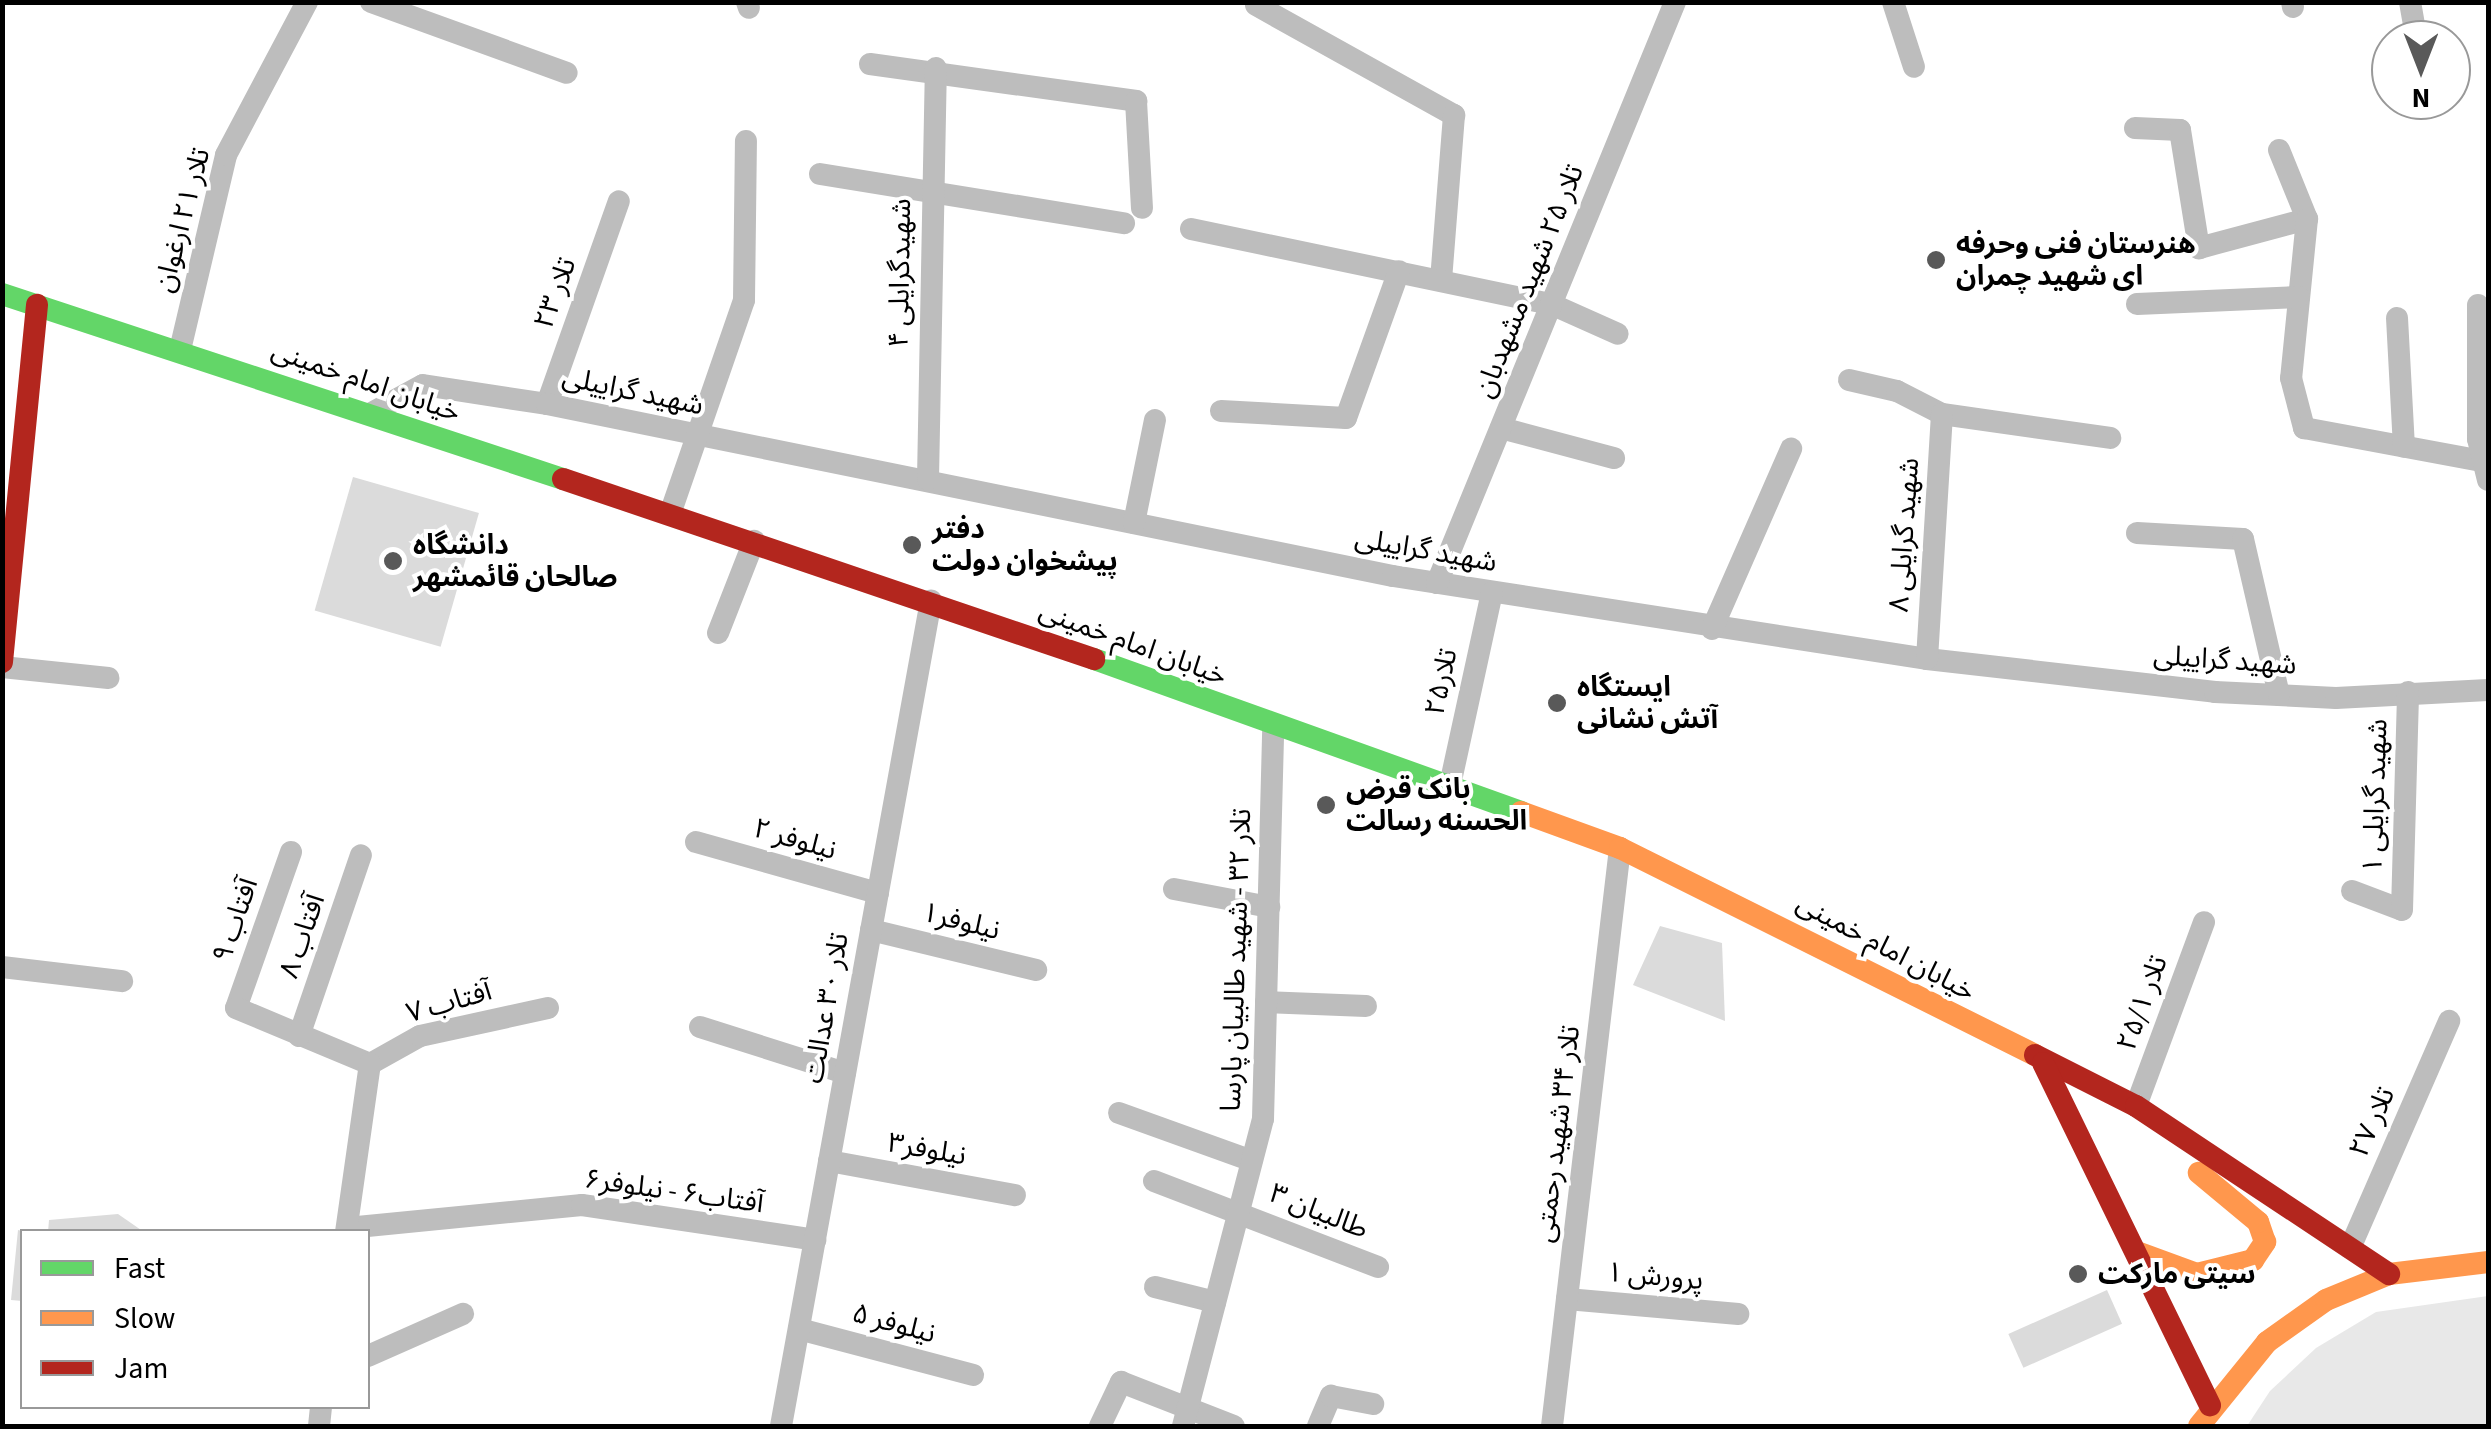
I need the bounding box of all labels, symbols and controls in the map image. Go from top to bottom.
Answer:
north arrow [2371,20,2471,120]
text: N [2412,78,2430,118]
street label: تلار ۲۱ ارغوان [147,144,217,296]
street label: تلار ۲۵ شهید مشهدبان [1467,160,1591,402]
street label: شهیدگرایلی ۴ [882,198,918,348]
place label: هنرستان فنی وحرفه ای شهید چمران [1956,227,2196,293]
marker: هنرستان فنی وحرفه ای شهید چمران [1925,249,1947,271]
street label: تلار ۲۳ [527,253,583,333]
street label: خیابان امام خمینی [267,333,465,429]
street label: شهید گراییلی [559,360,707,422]
street label: شهید گرایلی ۸ [1882,457,1926,613]
place label: دفتر پیشخوان دولت [932,512,1118,578]
street label: شهید گراییلی [1352,521,1500,579]
place label: دانشگاه صالحان قائمشهر [413,528,618,594]
marker: دفتر پیشخوان دولت [901,534,923,556]
marker: دانشگاه صالحان قائمشهر [382,550,404,572]
street label: خیابان امام خمینی [1034,593,1232,693]
street label: شهید گراییلی [2152,638,2298,682]
street label: تلار۲۵ [1418,646,1464,718]
place label: ایستگاه آتش نشانی [1577,670,1718,736]
marker: ایستگاه آتش نشانی [1546,692,1568,714]
street label: شهید گرایلی ۱ [2356,718,2394,874]
place label: بانک قرض الحسنه رسالت [1346,772,1527,838]
marker: بانک قرض الحسنه رسالت [1315,794,1337,816]
street label: تلار ۳۲ - شهید طالبیان پارسا [1214,808,1258,1112]
street label: نیلوفر ۲ [750,811,840,867]
street label: آفتاب ۹ [205,873,265,967]
street label: خیابان امام خمینی [1791,886,1981,1008]
street label: آفتاب ۸ [272,889,332,983]
street label: نیلوفر۱ [919,895,1003,947]
street label: تلار ۳۰ عدالت [796,930,856,1086]
street label: تلار ۲۵/۱ [2109,951,2175,1055]
street label: آفتاب ۷ [403,974,495,1030]
street label: تلار ۳۴ شهید رحمتی [1527,1023,1587,1245]
street label: تلار ۲۷ [2342,1082,2402,1162]
street label: نیلوفر۳ [885,1126,969,1172]
street label: آفتاب۶ - نیلوفر۶ [582,1162,766,1220]
street label: طالبیان ۳ [1265,1176,1373,1246]
legend [20,1229,370,1409]
text: Fast [114,1247,165,1290]
street label: پرورش ۱ [1605,1255,1705,1297]
place label: سیتی مارکت [2098,1257,2256,1291]
marker: سیتی مارکت [2067,1263,2089,1285]
street label: نیلوفر ۵ [849,1296,939,1350]
text: Slow [114,1297,175,1340]
text: Jam [114,1347,168,1390]

